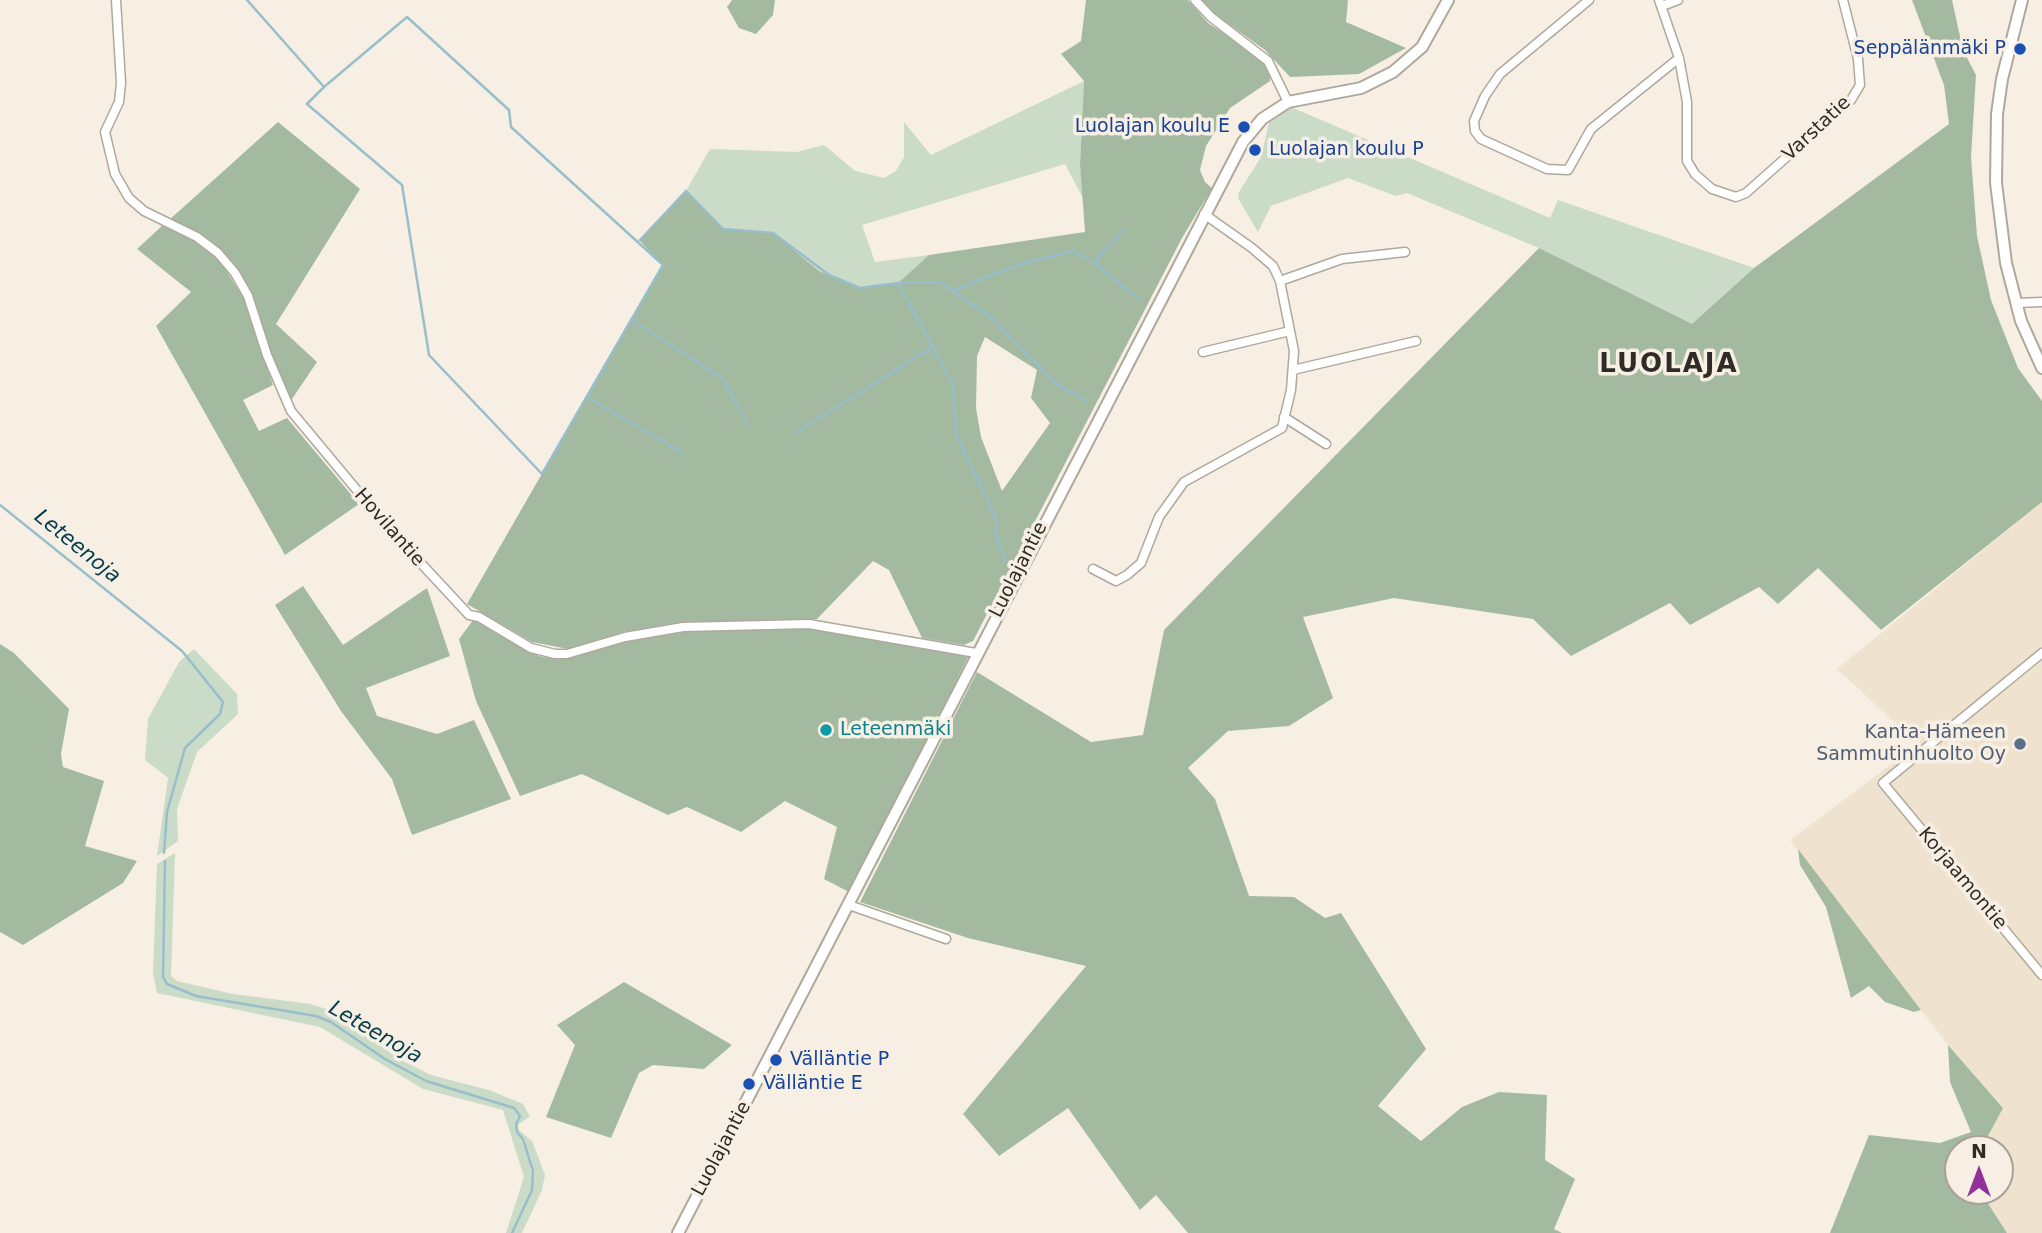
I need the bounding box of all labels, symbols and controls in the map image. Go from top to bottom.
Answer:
place label: Seppälänmäki P [1854,38,2006,60]
marker: Seppälänmäki P [2012,41,2028,57]
street label: Varstatie [1778,92,1856,166]
place label: Luolajan koulu E [1075,116,1230,138]
marker: Luolajan koulu E [1236,119,1252,135]
place label: Luolajan koulu P [1269,139,1424,161]
marker: Luolajan koulu P [1247,142,1263,158]
district label: LUOLAJA [1600,349,1738,381]
street label: Hovilantie [349,484,429,572]
water label: Leteenoja [29,505,125,589]
street label: Luolajantie [985,518,1053,622]
place label: Leteenmäki [840,719,951,741]
marker: Leteenmäki [818,722,834,738]
place label: Kanta-Hämeen Sammutinhuolto Oy [1816,722,2006,766]
marker: Kanta-Hämeen Sammutinhuolto Oy [2012,736,2028,752]
street label: Korjaamontie [1913,823,2011,935]
water label: Leteenoja [324,996,426,1070]
place label: Välläntie P [790,1049,889,1071]
marker: Välläntie P [768,1052,784,1068]
place label: Välläntie E [763,1073,863,1095]
marker: Välläntie E [741,1076,757,1092]
street label: Luolajantie [687,1098,757,1200]
north arrow [1944,1135,2014,1205]
text: N [1971,1140,1987,1162]

